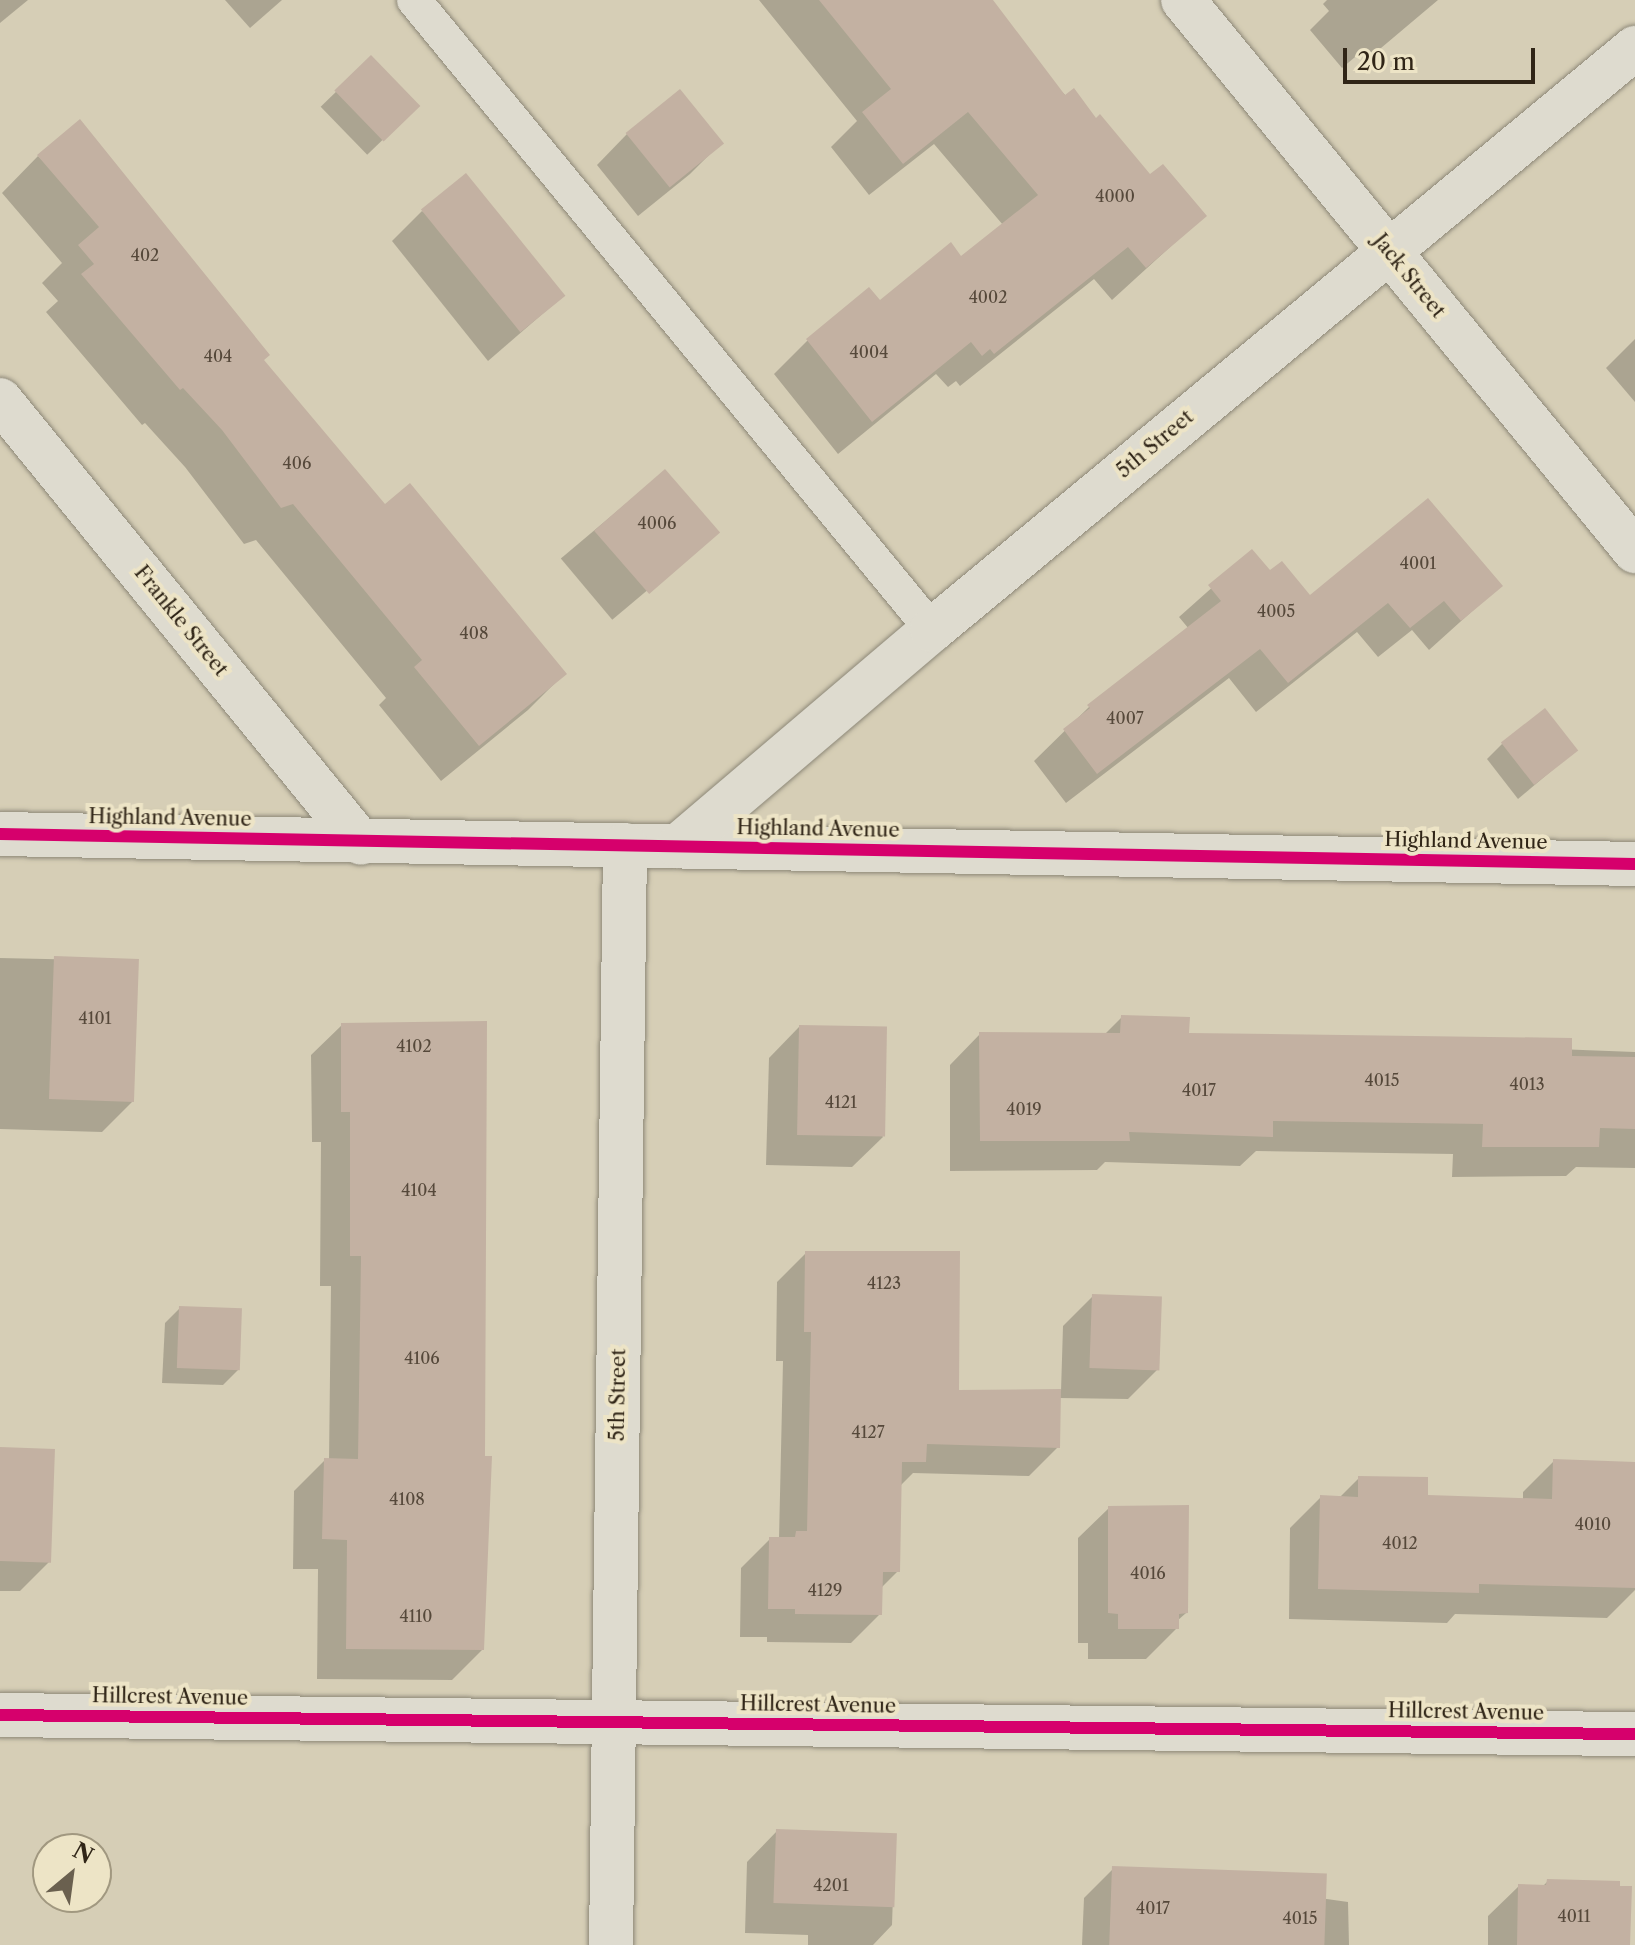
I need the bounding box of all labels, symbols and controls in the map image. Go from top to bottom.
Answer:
scale bar [1347,32,1539,82]
text: 20 m [1357,47,1415,76]
house number: 4000 [1095,186,1135,206]
street label: Jack Street [1368,229,1450,323]
house number: 402 [131,245,159,265]
house number: 4002 [969,287,1007,307]
house number: 4004 [850,342,888,362]
house number: 404 [204,346,232,366]
street label: 5th Street [1112,405,1198,483]
house number: 406 [283,453,311,473]
house number: 4006 [638,513,676,533]
house number: 4001 [1400,553,1436,573]
street label: Frankle Street [129,561,233,681]
house number: 4005 [1257,601,1295,621]
house number: 408 [460,623,488,643]
house number: 4007 [1106,708,1144,728]
street label: Highland Avenue [88,805,252,831]
street label: Highland Avenue [736,816,900,842]
street label: Highland Avenue [1384,828,1548,854]
house number: 4101 [79,1008,111,1028]
house number: 4102 [396,1036,432,1056]
house number: 4015 [1365,1070,1399,1090]
house number: 4013 [1510,1074,1544,1094]
house number: 4017 [1182,1080,1216,1100]
house number: 4121 [825,1092,857,1112]
house number: 4019 [1006,1099,1042,1119]
house number: 4104 [401,1180,437,1200]
house number: 4123 [867,1273,901,1293]
house number: 4106 [404,1348,440,1368]
street label: 5th Street [605,1349,631,1441]
house number: 4127 [851,1422,885,1442]
house number: 4108 [389,1489,425,1509]
house number: 4010 [1575,1514,1611,1534]
house number: 4012 [1382,1533,1418,1553]
house number: 4016 [1130,1563,1166,1583]
house number: 4129 [808,1580,842,1600]
house number: 4110 [400,1606,432,1626]
street label: Hillcrest Avenue [91,1684,249,1710]
street label: Hillcrest Avenue [739,1692,897,1718]
street label: Hillcrest Avenue [1387,1699,1545,1725]
north arrow [32,1833,112,1913]
text: N [68,1837,98,1870]
house number: 4201 [813,1875,849,1895]
house number: 4017 [1136,1898,1170,1918]
house number: 4011 [1558,1906,1590,1926]
house number: 4015 [1283,1908,1317,1928]

